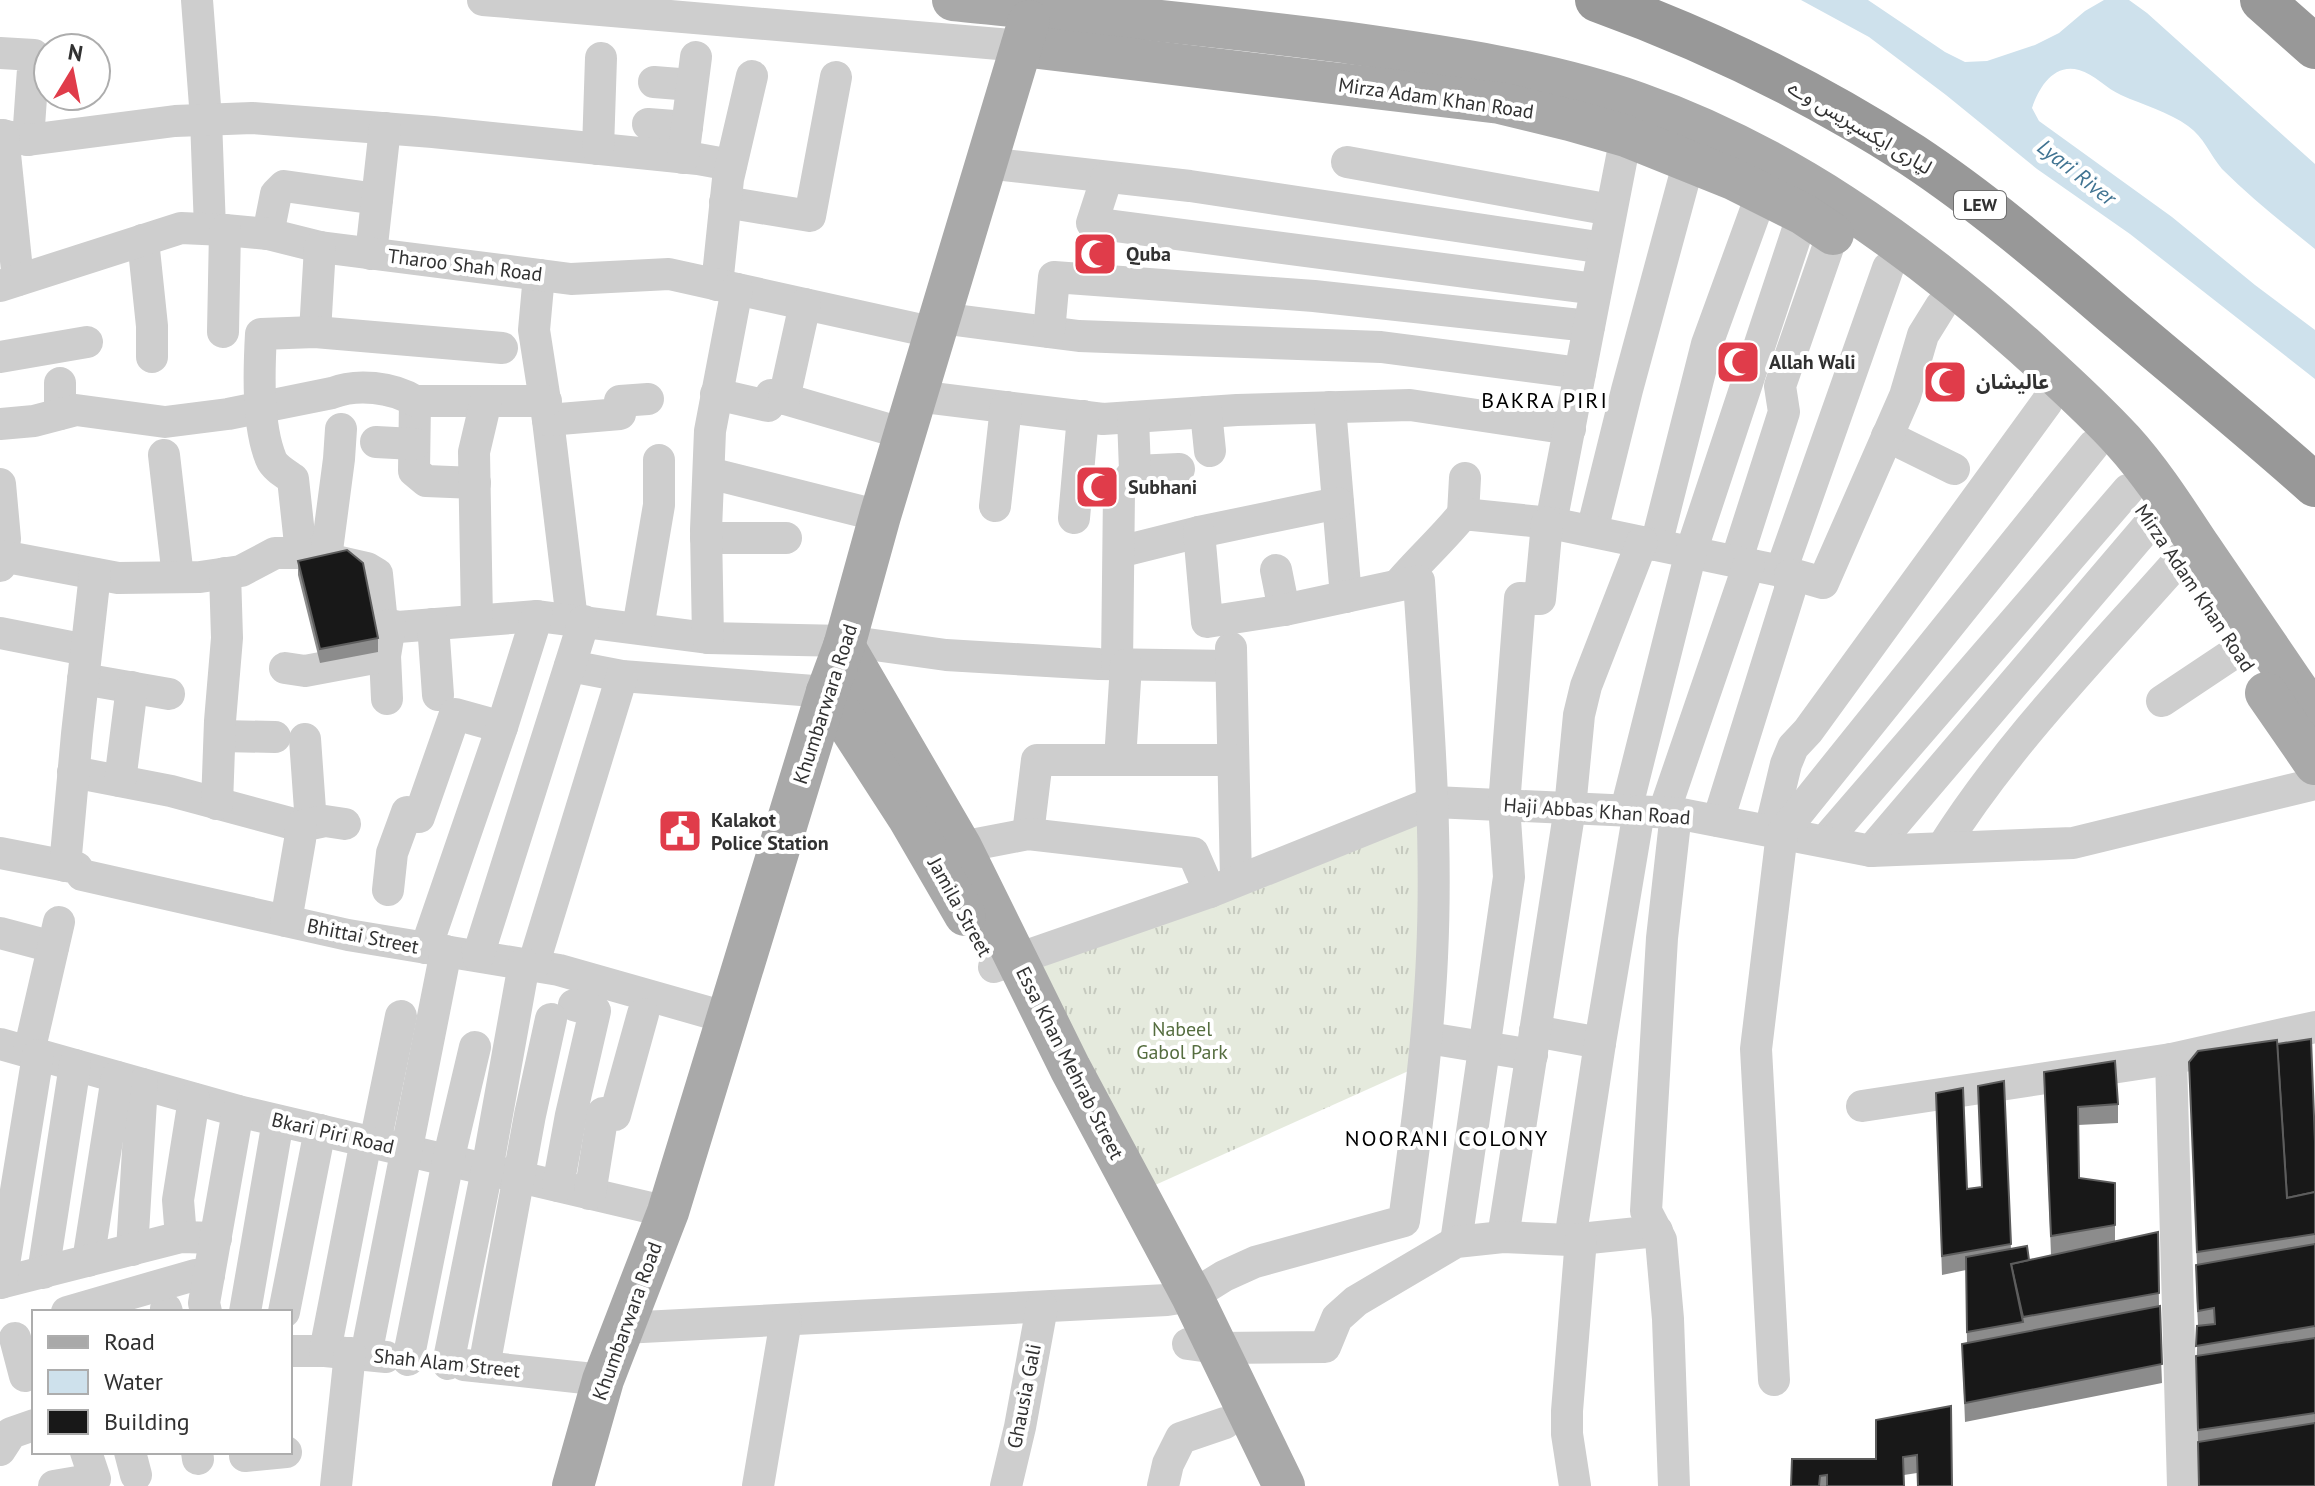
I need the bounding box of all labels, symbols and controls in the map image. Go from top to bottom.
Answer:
north arrow [32,32,112,112]
text: N [66,37,85,67]
street label: Mirza Adam Khan Road [1337,71,1535,125]
street label: لیاری ایکسپریس وے [1783,74,1937,180]
water label: Lyari River [2032,133,2123,212]
road number: LEW [1954,191,2006,219]
mosque icon: Quba [1071,230,1119,278]
place label: Quba [1126,241,1171,267]
street label: Tharoo Shah Road [386,243,544,287]
mosque icon: Allah Wali [1714,338,1762,386]
place label: Allah Wali [1769,349,1856,375]
mosque icon: عالیشان [1921,358,1969,406]
place label: عالیشان [1976,369,2049,395]
district label: BAKRA PIRI [1481,386,1609,414]
mosque icon: Subhani [1073,463,1121,511]
place label: Subhani [1128,474,1197,500]
street label: Mirza Adam Khan Road [2129,499,2261,677]
street label: Khumbarwara Road [787,621,863,787]
street label: Haji Abbas Khan Road [1503,791,1691,831]
public building icon: Kalakot Police Station [656,807,704,855]
place label: Kalakot Police Station [711,807,829,856]
street label: Jamila Street [922,852,998,961]
street label: Bhittai Street [305,912,421,960]
street label: Essa Khan Mehrab Street [1010,962,1130,1164]
park label: Nabeel Gabol Park [1136,1016,1228,1065]
street label: Bkari Piri Road [269,1106,397,1160]
district label: NOORANI COLONY [1345,1124,1549,1152]
street label: Khumbarwara Road [586,1238,668,1404]
legend [32,1310,292,1454]
text: Road [104,1326,155,1357]
street label: Ghausia Gali [1001,1341,1047,1451]
street label: Shah Alam Street [372,1342,522,1384]
text: Water [104,1366,163,1397]
text: Building [104,1406,190,1437]

